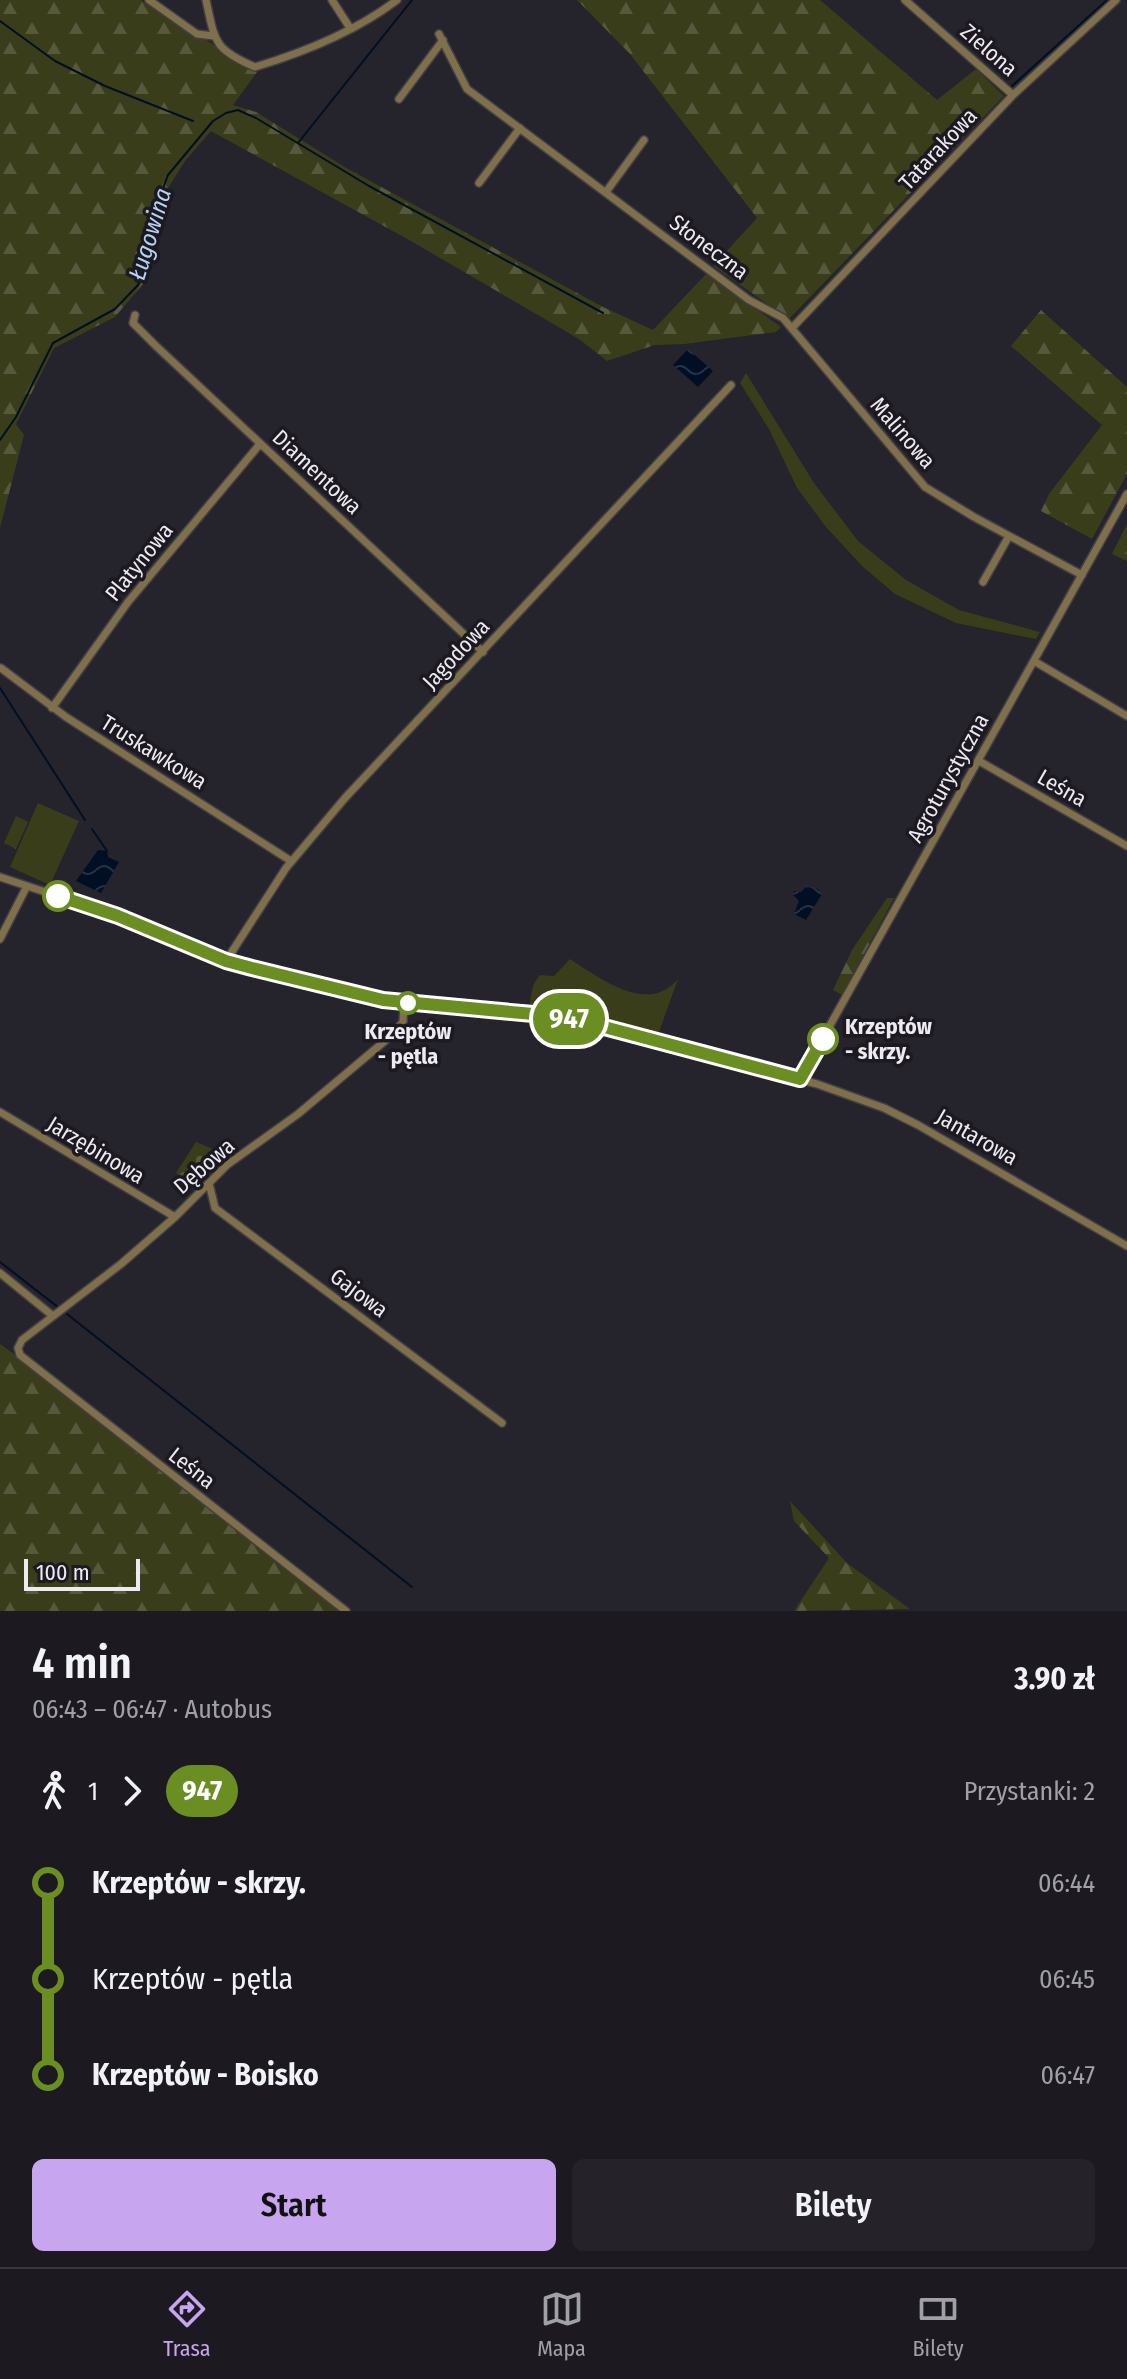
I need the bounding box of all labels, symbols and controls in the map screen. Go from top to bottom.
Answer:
street label: Zielona [955,18,1023,82]
street label: Tatarakowa [893,102,983,196]
water label: Ługowina [123,185,177,283]
street label: Słoneczna [664,209,754,285]
street label: Malinowa [865,392,941,474]
street label: Diamentowa [267,424,367,520]
street label: Platynowa [99,517,179,607]
street label: Jagodowa [417,613,495,695]
street label: Truskawkowa [96,709,212,795]
street label: Agroturystyczna [901,709,995,847]
street label: Leśna [1033,763,1091,813]
unlabelled marker [43,881,73,911]
marker: Krzeptów - pętla [397,992,419,1014]
line badge: 947 [523,993,615,1045]
text: 947 [549,1002,589,1035]
place label: Krzeptów - skrzy. [845,1013,932,1065]
place label: Krzeptów - pętla [365,1018,451,1070]
marker: Krzeptów - skrzy. [808,1024,838,1054]
street label: Jantarowa [931,1103,1023,1171]
street label: Jarzębinowa [42,1110,150,1190]
street label: Dębowa [168,1132,240,1200]
street label: Gajowa [325,1263,393,1323]
street label: Leśna [163,1441,221,1495]
scale bar [24,1555,140,1591]
text: 100 m [36,1559,90,1586]
text: 4 min [32,1637,132,1690]
text: 3.90 zł [1014,1661,1095,1697]
text: 06:43 – 06:47 · Autobus [32,1694,272,1725]
icon: walk [32,1769,76,1813]
icon: forward [110,1769,154,1813]
text: 947 [182,1774,222,1807]
text: 1 [88,1776,98,1807]
text: Przystanki: 2 [964,1776,1095,1807]
text: Krzeptów - skrzy. [92,1865,306,1901]
text: 06:44 [1038,1868,1095,1899]
text: Krzeptów - pętla [92,1961,293,1997]
text: 06:45 [1039,1964,1095,1995]
text: Krzeptów - Boisko [92,2057,319,2093]
text: 06:47 [1041,2060,1095,2091]
button: Start [32,2159,556,2251]
button: Bilety [572,2159,1095,2251]
tab: Trasa [163,2287,211,2362]
tab: Mapa [537,2287,586,2362]
tab: Bilety [913,2287,964,2362]

